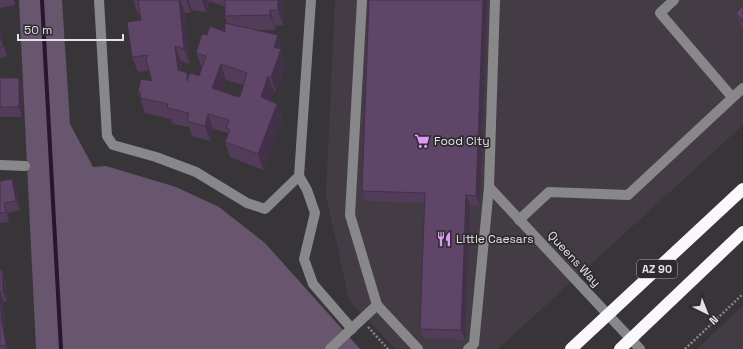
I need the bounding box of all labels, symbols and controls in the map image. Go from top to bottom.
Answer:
scale bar [18,16,123,42]
text: 50 m [24,22,52,38]
supermarket icon: Food City [413,132,431,150]
place label: Food City [434,133,490,149]
street label: Queens Way [544,228,604,290]
restaurant icon: Little Caesars [435,230,453,248]
place label: Little Caesars [456,231,533,247]
road number: AZ 90 [637,260,677,278]
north arrow [687,293,727,333]
text: N [706,313,721,328]

